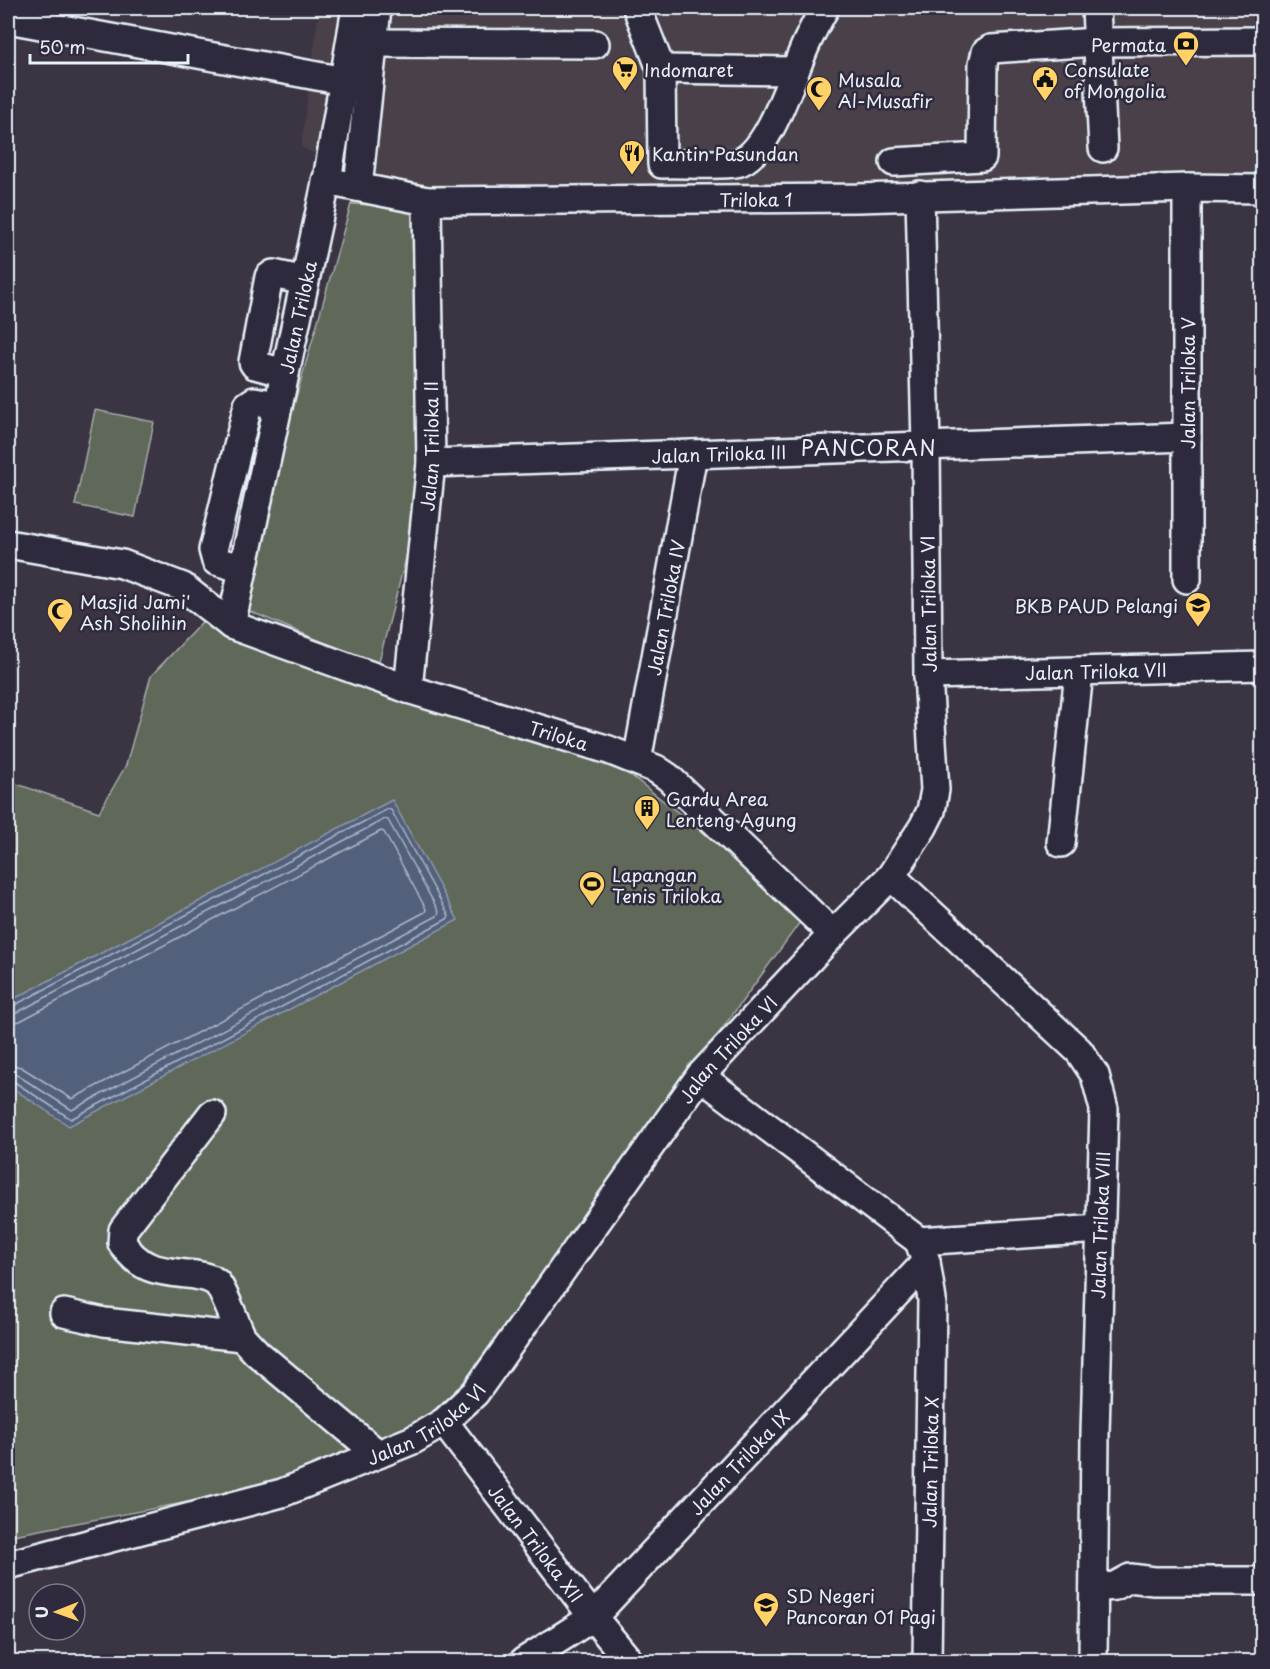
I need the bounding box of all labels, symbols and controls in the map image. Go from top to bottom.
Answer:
scale bar [30,27,188,65]
bank icon: Permata [1171,29,1201,67]
place label: Permata [1091,31,1167,58]
text: 50 m [39,33,86,60]
supermarket icon: Indomaret [610,54,640,92]
place label: Indomaret [644,56,734,83]
place label: Consulate of Mongolia [1064,56,1166,104]
public building icon: Consulate of Mongolia [1030,64,1060,102]
place label: Musala Al-Musafir [838,66,933,114]
mosque icon: Musala Al-Musafir [804,74,834,112]
restaurant icon: Kantin Pasundan [617,138,647,176]
place label: Kantin Pasundan [652,140,799,167]
street label: Triloka 1 [719,185,793,212]
street label: Jalan Triloka [272,257,323,376]
street label: Jalan Triloka V [1174,317,1201,449]
street label: Jalan Triloka II [413,381,445,512]
district label: PANCORAN [801,431,937,463]
street label: Jalan Triloka III [651,437,787,469]
street label: Jalan Triloka VI [913,535,943,673]
street label: Jalan Triloka IV [639,538,691,678]
place label: Masjid Jami' Ash Sholihin [80,588,190,636]
school or university icon: BKB PAUD Pelangi [1183,590,1213,628]
place label: BKB PAUD Pelangi [1015,592,1178,619]
mosque icon: Masjid Jami' Ash Sholihin [45,596,75,634]
street label: Jalan Triloka VII [1025,655,1167,686]
street label: Triloka [526,713,592,757]
place label: Gardu Area Lenteng Agung [666,785,797,833]
building icon: Gardu Area Lenteng Agung [632,793,662,831]
place label: Lapangan Tenis Triloka [612,861,723,909]
sports icon: Lapangan Tenis Triloka [577,869,607,907]
street label: Jalan Triloka VI [672,989,783,1108]
street label: Jalan Triloka VIII [1084,1151,1116,1299]
street label: Jalan Triloka VI [363,1377,491,1471]
street label: Jalan Triloka X [915,1396,945,1528]
street label: Jalan Triloka IX [682,1403,795,1521]
street label: Jalan Triloka XII [482,1478,590,1608]
north arrow [27,1582,87,1642]
place label: SD Negeri Pancoran 01 Pagi [786,1582,936,1630]
school or university icon: SD Negeri Pancoran 01 Pagi [751,1590,781,1628]
text: U [29,1606,53,1619]

